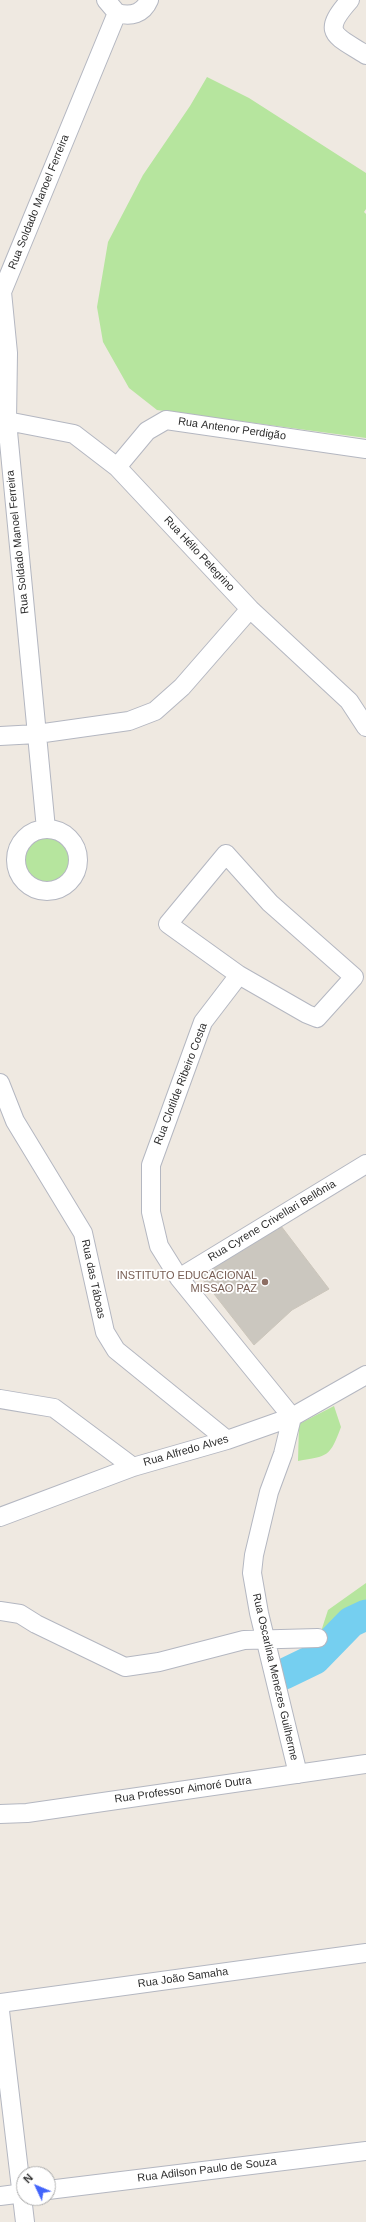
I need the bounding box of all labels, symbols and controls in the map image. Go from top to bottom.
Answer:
street label: Rua Soldado Manoel Ferreira [6,133,72,271]
street label: Rua Antenor Perdigão [177,415,287,443]
street label: Rua Soldado Manoel Ferreira [4,470,32,614]
street label: Rua Hélio Pelegrino [161,514,237,594]
street label: Rua Clotilde Ribeiro Costa [152,1021,210,1147]
street label: Rua Cyrene Crivellari Bellônia [206,1178,338,1264]
street label: Rua das Táboas [78,1238,108,1320]
place label: INSTITUTO EDUCACIONAL MISSAO PAZ [117,1269,257,1295]
marker: INSTITUTO EDUCACIONAL MISSAO PAZ [260,1277,270,1287]
street label: Rua Alfredo Alves [142,1433,230,1469]
street label: Rua Oscarlina Menezes Guilherme [249,1592,301,1762]
street label: Rua Professor Aimoré Dutra [114,1774,252,1806]
street label: Rua João Samaha [137,1965,229,1991]
street label: Rua Adilson Paulo de Souza [137,2155,277,2185]
north arrow [16,2166,56,2206]
text: N [21,2171,35,2185]

